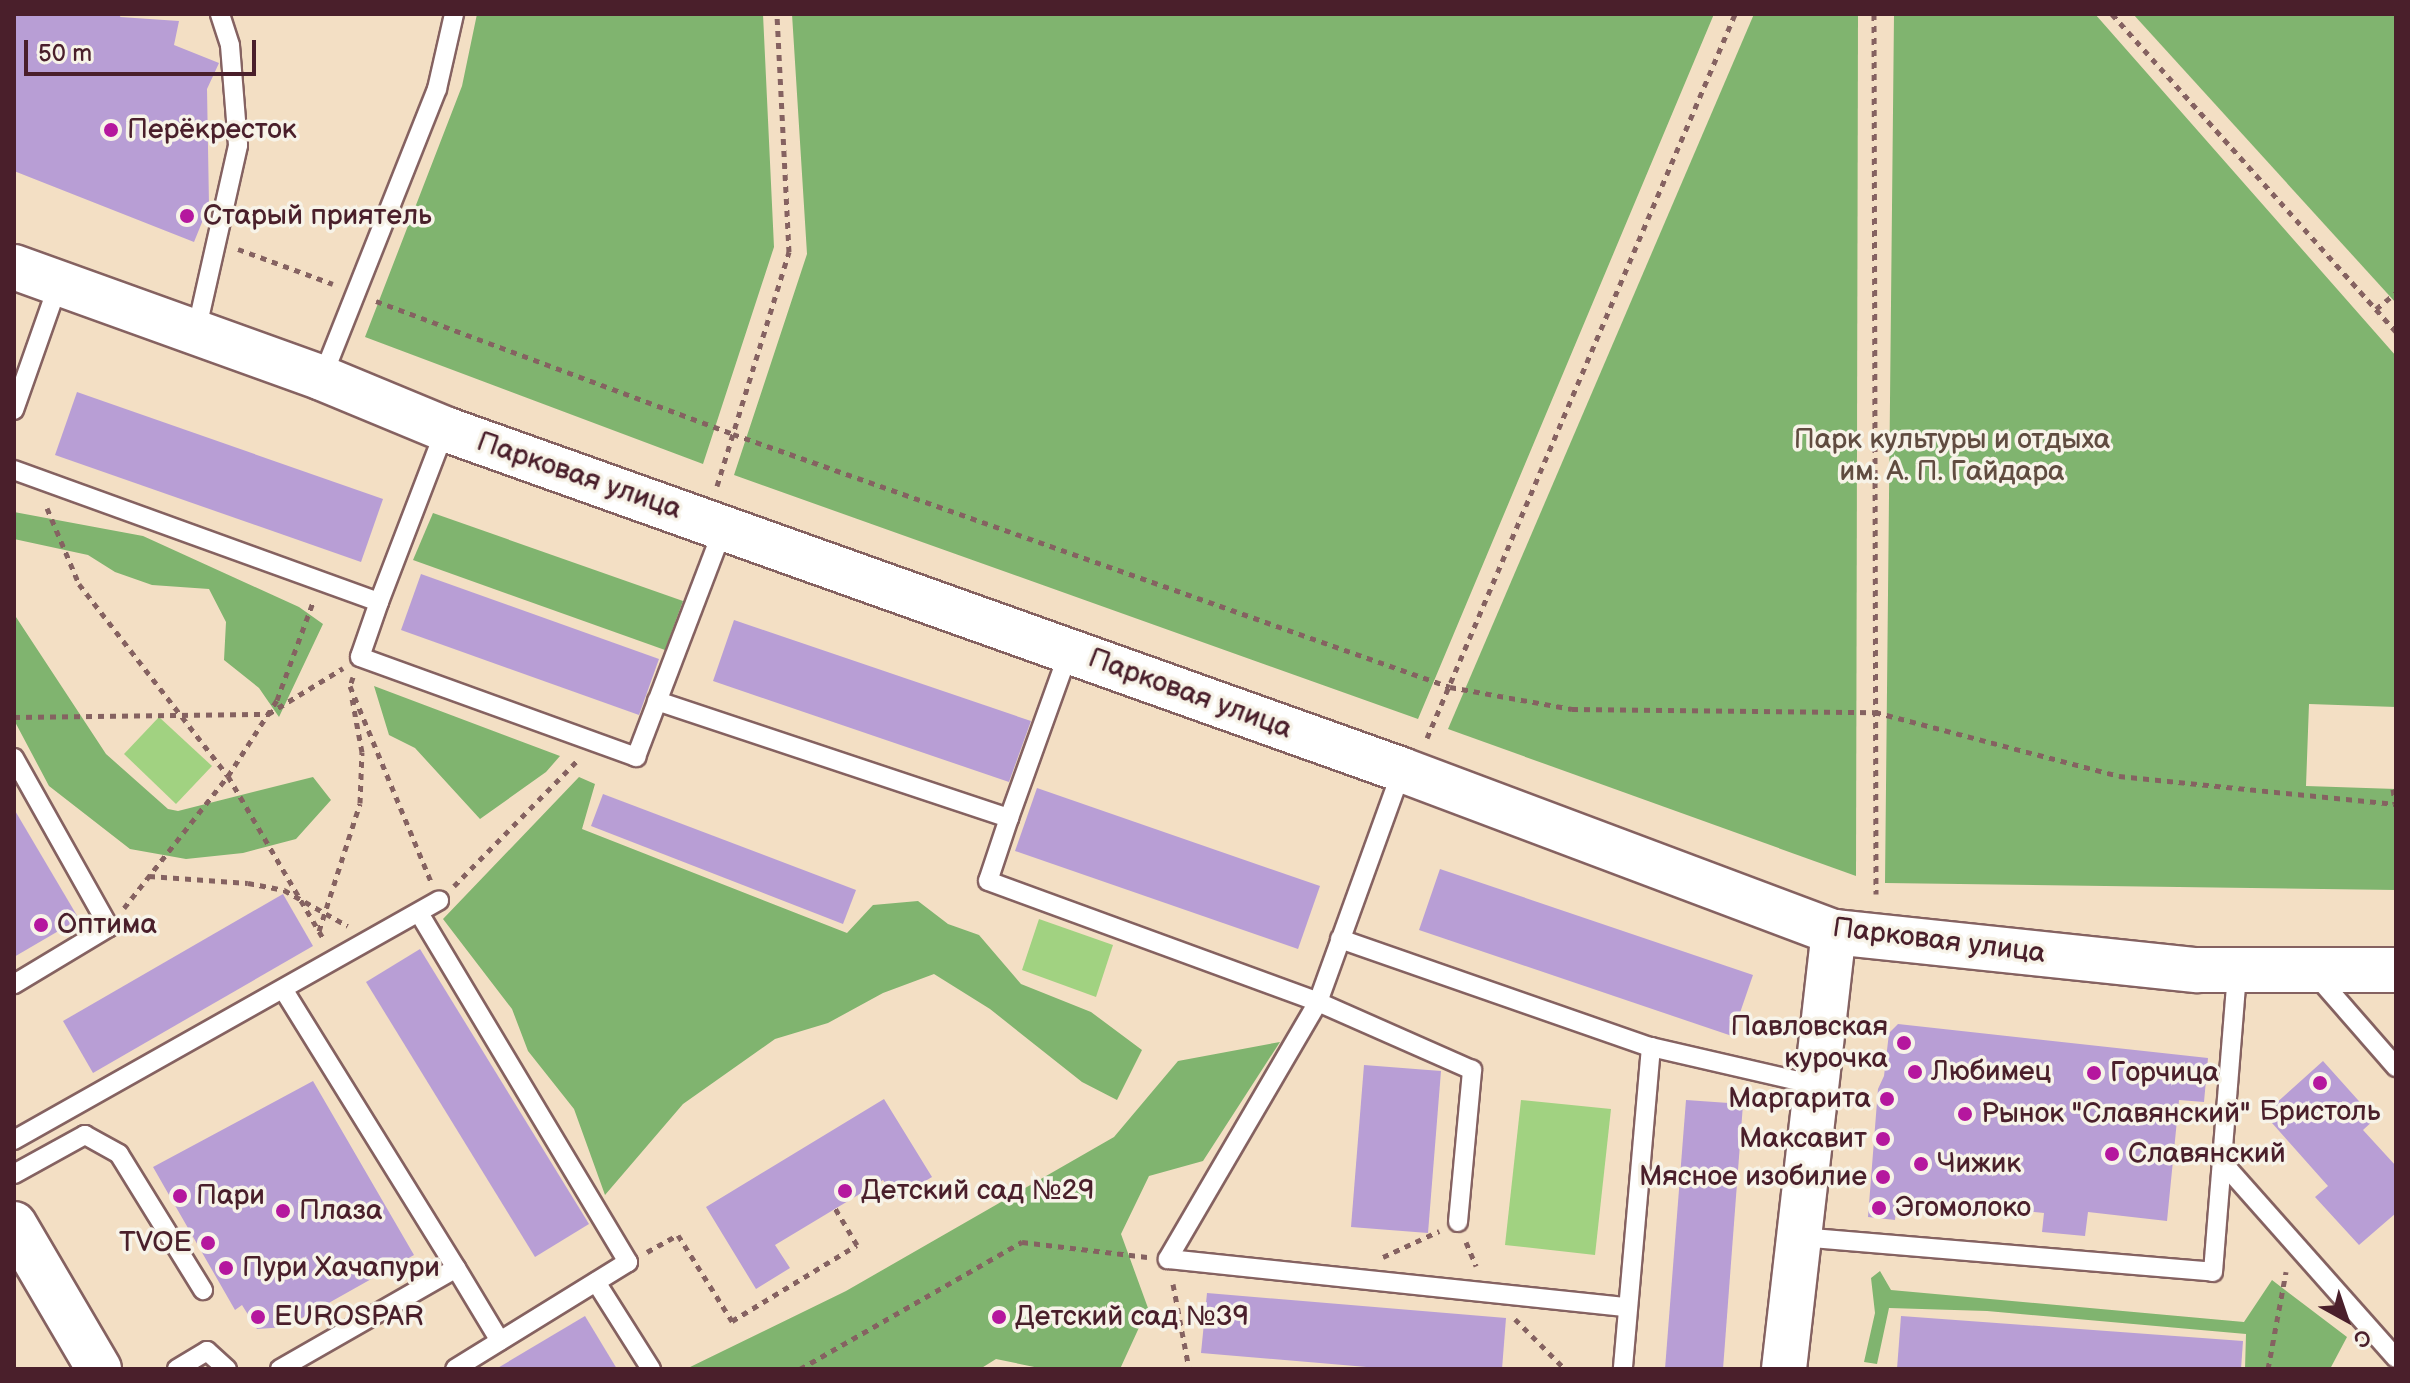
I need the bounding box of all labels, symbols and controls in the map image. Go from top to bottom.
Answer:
scale bar [28,24,260,74]
text: 50 m [38,39,92,68]
place label: Перёкресток [127,113,297,147]
marker: Перёкресток [102,121,120,139]
place label: Старый приятель [203,199,432,233]
marker: Старый приятель [178,207,196,225]
park label: Парк культуры и отдыха им. А. П. Гайдара [1794,423,2110,489]
street label: Парковая улица [472,425,686,527]
street label: Парковая улица [1084,642,1296,746]
place label: Оптима [57,908,157,942]
street label: Парковая улица [1831,911,2047,971]
marker: Оптима [32,916,50,934]
place label: Павловская курочка [1730,1010,1888,1076]
marker: Павловская курочка [1895,1034,1913,1052]
place label: Любимец [1931,1055,2051,1089]
place label: Горчица [2110,1056,2219,1090]
marker: Любимец [1906,1063,1924,1081]
marker: Горчица [2085,1064,2103,1082]
marker: Бристоль [2311,1074,2329,1092]
place label: Маргарита [1728,1082,1871,1116]
marker: Маргарита [1878,1090,1896,1108]
place label: Бристоль [2259,1095,2381,1129]
place label: Рынок "Славянский" [1981,1097,2250,1131]
marker: Рынок "Славянский" [1956,1105,1974,1123]
place label: Максавит [1739,1122,1867,1156]
marker: Максавит [1874,1130,1892,1148]
place label: Славянский [2128,1137,2286,1171]
marker: Славянский [2103,1145,2121,1163]
place label: Чижик [1937,1147,2021,1181]
marker: Чижик [1912,1155,1930,1173]
place label: Мясное изобилие [1639,1160,1867,1194]
marker: Мясное изобилие [1874,1168,1892,1186]
place label: Детский сад №29 [861,1174,1094,1208]
place label: Пари [196,1179,265,1213]
marker: Детский сад №29 [836,1182,854,1200]
marker: Пари [171,1187,189,1205]
place label: Эгомолоко [1895,1191,2031,1225]
place label: Плаза [299,1194,382,1228]
marker: Эгомолоко [1870,1199,1888,1217]
marker: Плаза [274,1202,292,1220]
place label: TVOE [119,1226,192,1260]
marker: TVOE [199,1234,217,1252]
place label: Пури Хачапури [242,1251,440,1285]
marker: Пури Хачапури [217,1259,235,1277]
north arrow [2306,1279,2386,1359]
place label: EUROSPAR [274,1300,424,1334]
place label: Детский сад №39 [1015,1300,1249,1334]
marker: EUROSPAR [249,1308,267,1326]
marker: Детский сад №39 [990,1308,1008,1326]
text: С [2347,1323,2376,1353]

